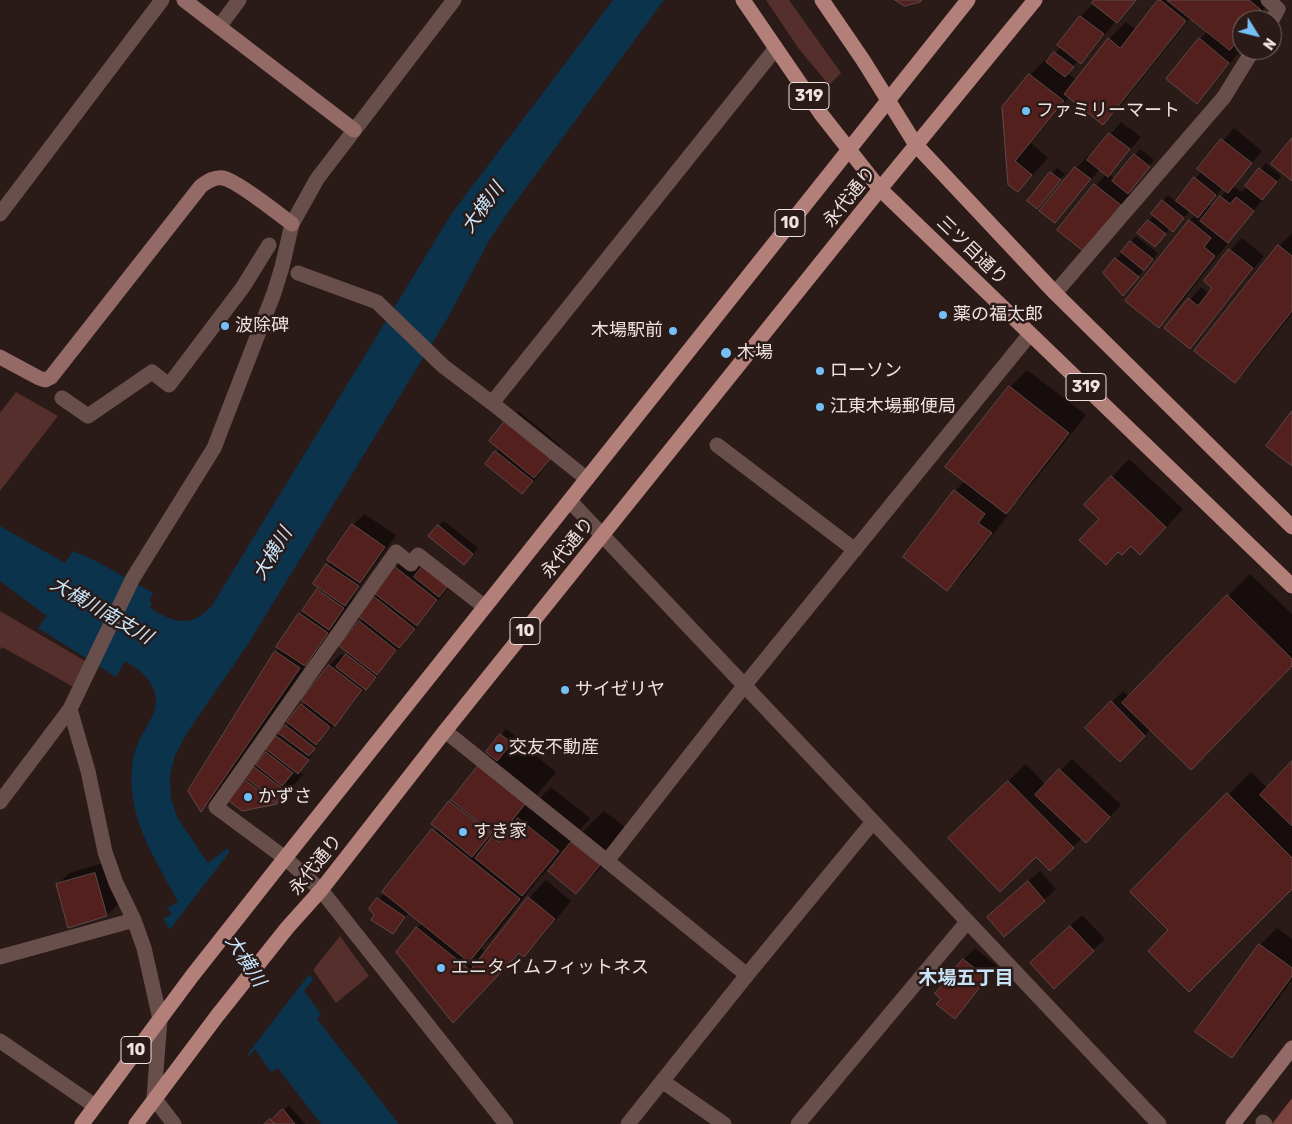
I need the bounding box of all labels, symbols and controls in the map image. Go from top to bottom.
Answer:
north arrow [1232,10,1282,60]
text: N [1259,34,1279,53]
road number: 319 [789,82,829,110]
place label: ファミリーマート [1036,100,1180,122]
marker: ファミリーマート [1020,105,1032,117]
street label: 永代通り [819,162,881,232]
water label: 大横川 [457,178,509,238]
road number: 10 [775,210,805,237]
street label: 三ツ目通り [932,212,1012,290]
place label: 薬の福太郎 [953,304,1043,326]
marker: 薬の福太郎 [937,309,949,321]
place label: 波除碑 [235,315,289,337]
marker: 波除碑 [219,320,231,332]
place label: 木場駅前 [591,320,663,342]
marker: 木場駅前 [667,325,679,337]
place label: 木場 [737,342,773,364]
marker: 木場 [719,346,733,360]
place label: ローソン [830,360,902,382]
marker: ローソン [814,365,826,377]
road number: 319 [1066,374,1106,401]
place label: 江東木場郵便局 [830,396,956,418]
marker: 江東木場郵便局 [814,401,826,413]
street label: 永代通り [537,513,599,583]
water label: 大横川 [249,524,297,584]
water label: 大横川南支川 [46,573,156,649]
road number: 10 [510,618,540,644]
place label: サイゼリヤ [575,679,665,701]
marker: サイゼリヤ [559,684,571,696]
place label: 交友不動産 [509,737,599,759]
marker: 交友不動産 [493,742,505,754]
place label: かずさ [258,786,312,808]
marker: かずさ [242,791,254,803]
place label: すき家 [473,821,527,843]
marker: すき家 [457,826,469,838]
street label: 永代通り [285,830,347,900]
water label: 大横川 [220,931,270,991]
place label: エニタイムフィットネス [451,957,649,979]
marker: エニタイムフィットネス [435,962,447,974]
district label: 木場五丁目 [919,968,1013,990]
road number: 10 [121,1036,151,1064]

